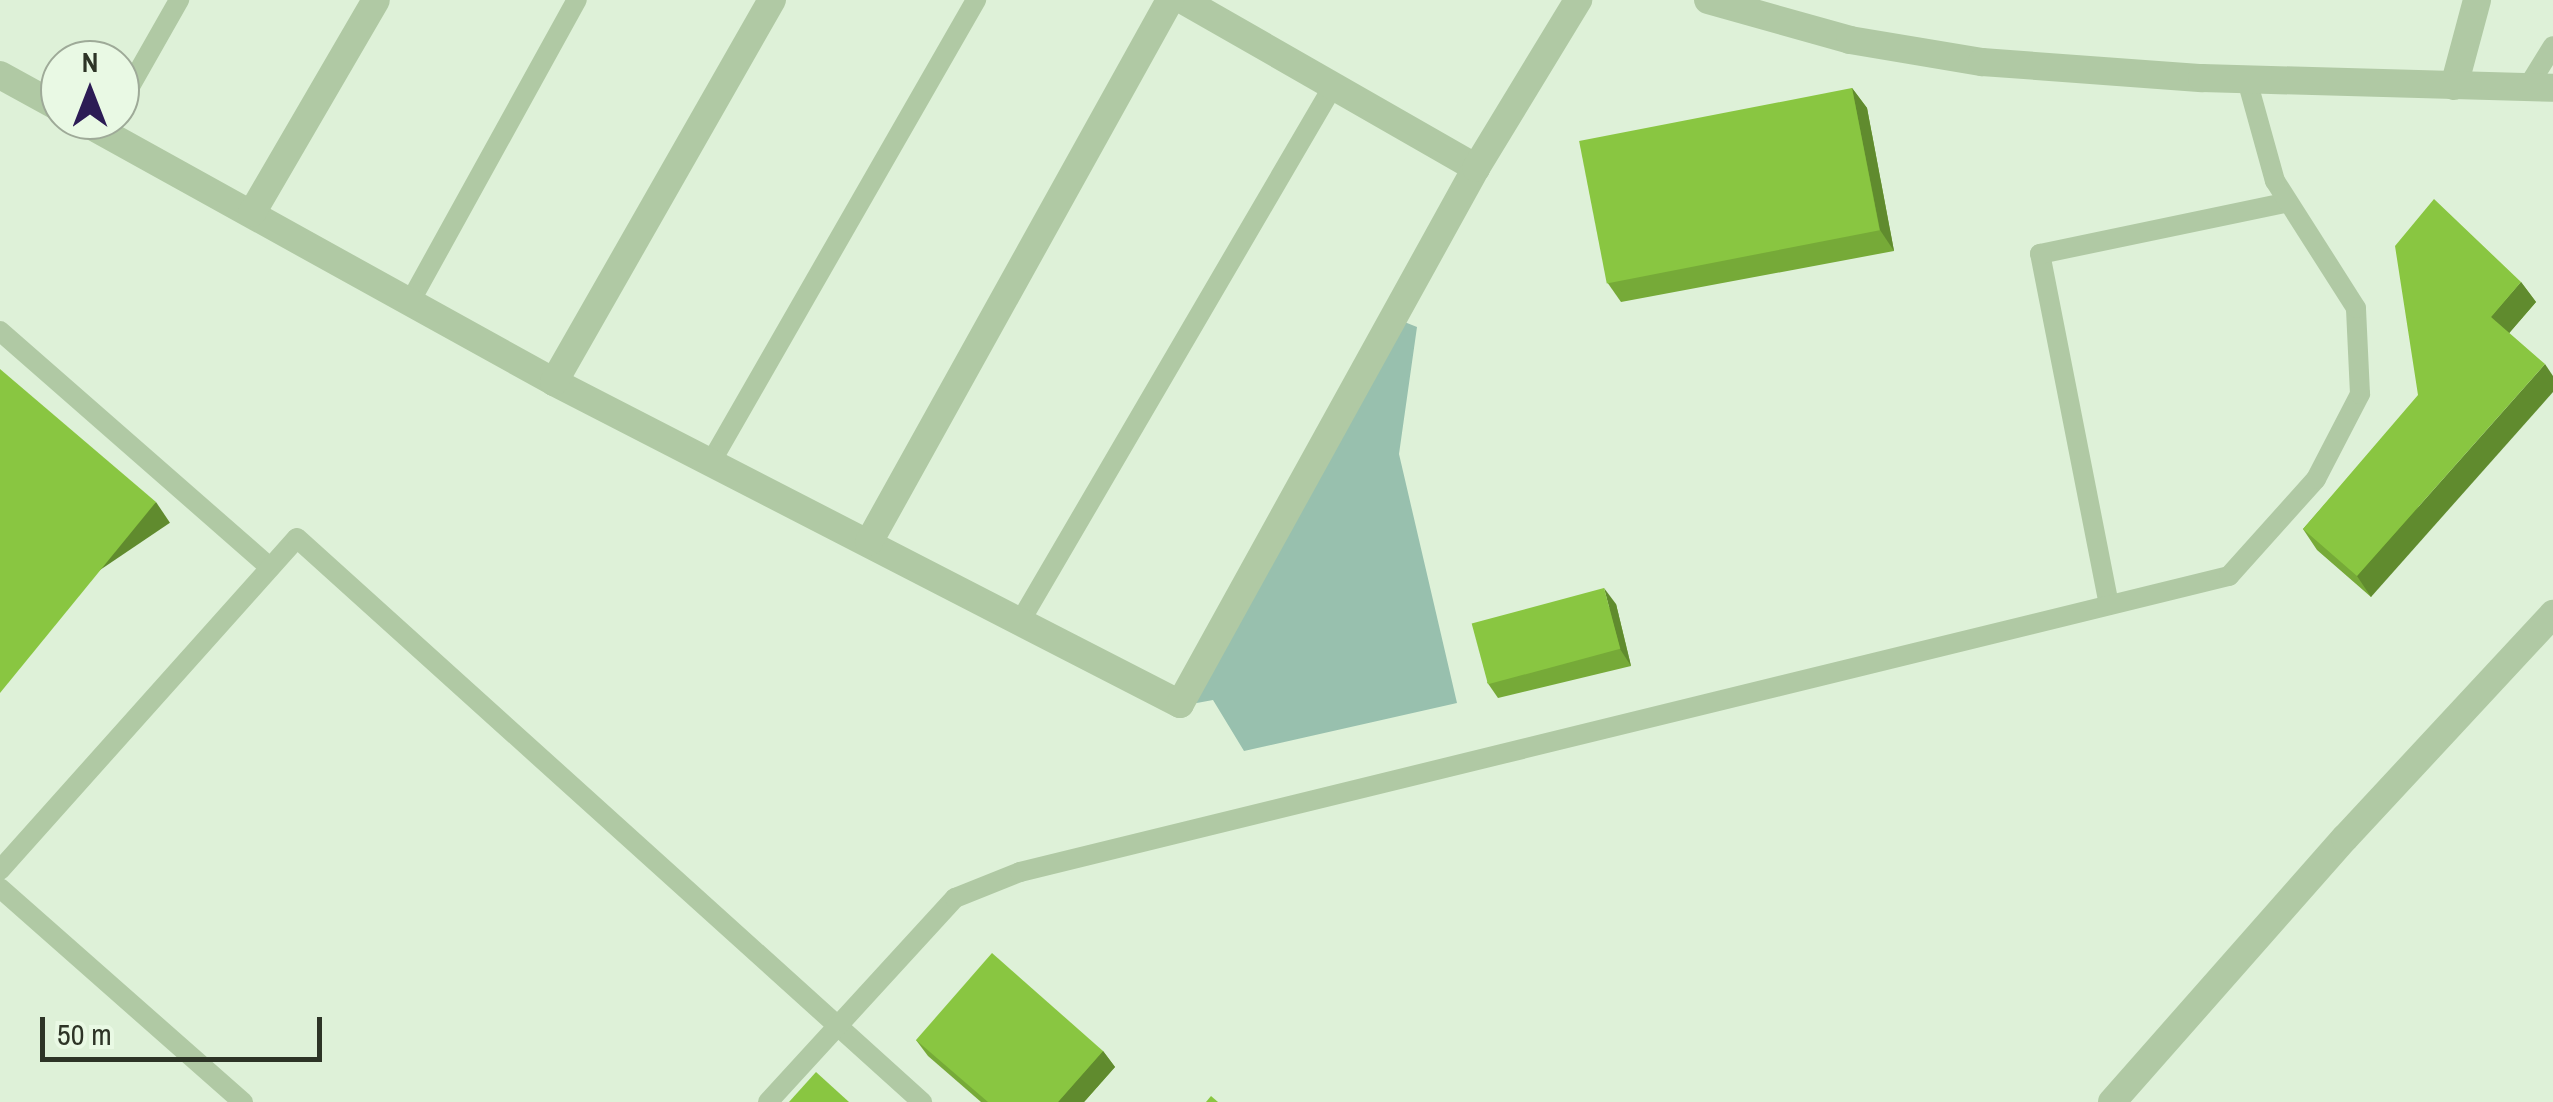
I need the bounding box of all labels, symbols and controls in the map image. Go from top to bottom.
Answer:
north arrow [40,40,140,140]
text: N [82,43,98,81]
scale bar [45,997,328,1059]
text: 50 m [57,1014,112,1054]

